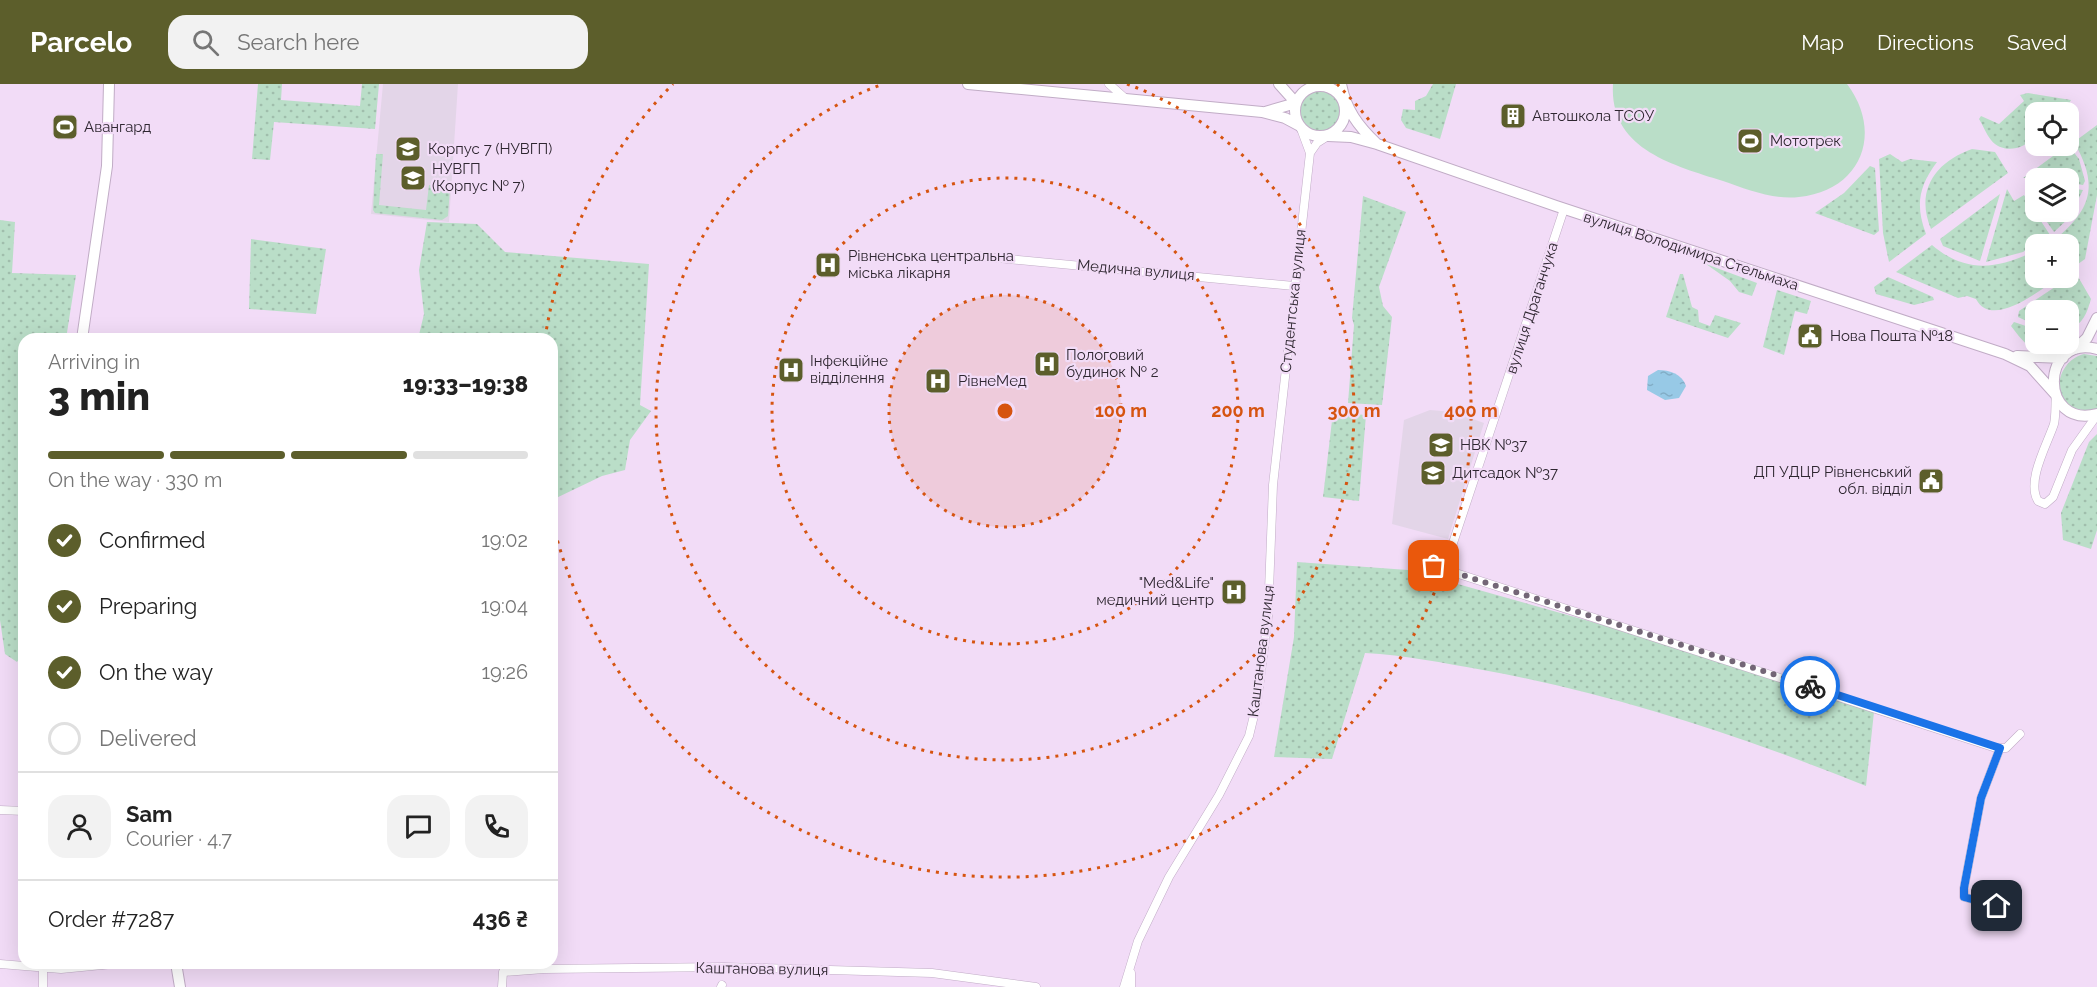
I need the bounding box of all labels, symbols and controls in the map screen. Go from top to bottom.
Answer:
search box [168,15,588,69]
text: Parcelo [30,26,132,59]
icon: search [189,26,222,59]
text: Search here [237,29,359,55]
text: Map [1801,30,1844,55]
text: Directions [1877,30,1974,55]
text: Saved [2007,30,2067,55]
building icon: Автошкола ТСОУ [1498,101,1528,131]
map controls [2025,102,2079,354]
button: locate [2025,102,2079,156]
place label: Автошкола ТСОУ [1532,107,1655,125]
sports icon: Авангард [50,112,80,142]
place label: Авангард [84,118,152,136]
sports icon: Мототрек [1735,126,1765,156]
place label: Мототрек [1770,132,1841,150]
school or university icon: Корпус 7 (НУВГП) [393,134,423,164]
place label: Корпус 7 (НУВГП) [428,140,552,158]
place label: НУВГП (Корпус № 7) [432,160,525,195]
school or university icon: НУВГП (Корпус № 7) [398,163,428,193]
button: layers [2025,168,2079,222]
street label: вулиця Володимира Стельмаха [1581,208,1801,294]
street label: Студентська вулиця [1277,228,1309,374]
button: + [2025,234,2079,288]
street label: вулиця Драганчука [1502,240,1562,376]
place label: Рівненська центральна міська лікарня [848,247,1014,282]
hospital icon: Рівненська центральна міська лікарня [813,250,843,280]
street label: Медична вулиця [1076,256,1196,284]
button: − [2025,300,2079,354]
public building icon: Нова Пошта №18 [1795,321,1825,351]
place label: Нова Пошта №18 [1830,327,1953,345]
place label: Пологовий будинок № 2 [1066,346,1159,381]
hospital icon: Пологовий будинок № 2 [1032,349,1062,379]
text: Arriving in [48,350,140,374]
place label: Інфекційне відділення [810,352,888,387]
hospital icon: Інфекційне відділення [776,355,806,385]
hospital icon: РівнеМед [923,366,953,396]
text: 19:33–19:38 [403,371,528,397]
place label: РівнеМед [958,372,1027,390]
text: 3 min [48,373,150,419]
text: 100 m [1095,400,1147,421]
text: 200 m [1211,400,1265,421]
text: 300 m [1327,400,1381,421]
text: 400 m [1444,400,1498,421]
centre of rings [995,401,1015,421]
school or university icon: НВК №37 [1426,430,1456,460]
place label: НВК №37 [1460,436,1527,454]
school or university icon: Дитсадок №37 [1418,458,1448,488]
place label: ДП УДЦР Рівненський обл. відділ [1754,463,1912,498]
place label: Дитсадок №37 [1452,464,1558,482]
public building icon: ДП УДЦР Рівненський обл. відділ [1916,466,1946,496]
text: On the way · 330 m [48,468,222,492]
icon: check [48,524,81,557]
text: Confirmed [99,527,206,553]
text: 19:02 [481,528,528,552]
pin [1408,540,1459,591]
icon: bag [1417,549,1450,582]
place label: "Med&Life" медичний центр [1096,574,1214,609]
hospital icon: "Med&Life" медичний центр [1219,577,1249,607]
street label: Каштанова вулиця [1244,584,1278,718]
icon: check [48,590,81,623]
text: Preparing [99,593,197,619]
text: 19:04 [481,594,528,618]
icon: check [48,656,81,689]
courier [1780,656,1840,716]
text: On the way [99,659,213,685]
text: 19:26 [481,660,528,684]
icon: bike [1794,670,1827,703]
text: Delivered [99,725,197,751]
button: person [48,795,111,858]
button: chat [387,795,450,858]
button: phone [465,795,528,858]
text: Sam [126,801,173,827]
text: Courier · 4.7 [126,827,232,851]
pin [1971,880,2022,931]
icon: home [1980,889,2013,922]
text: Order #7287 [48,906,174,932]
text: 436 ₴ [473,906,528,932]
street label: Каштанова вулиця [696,959,828,979]

